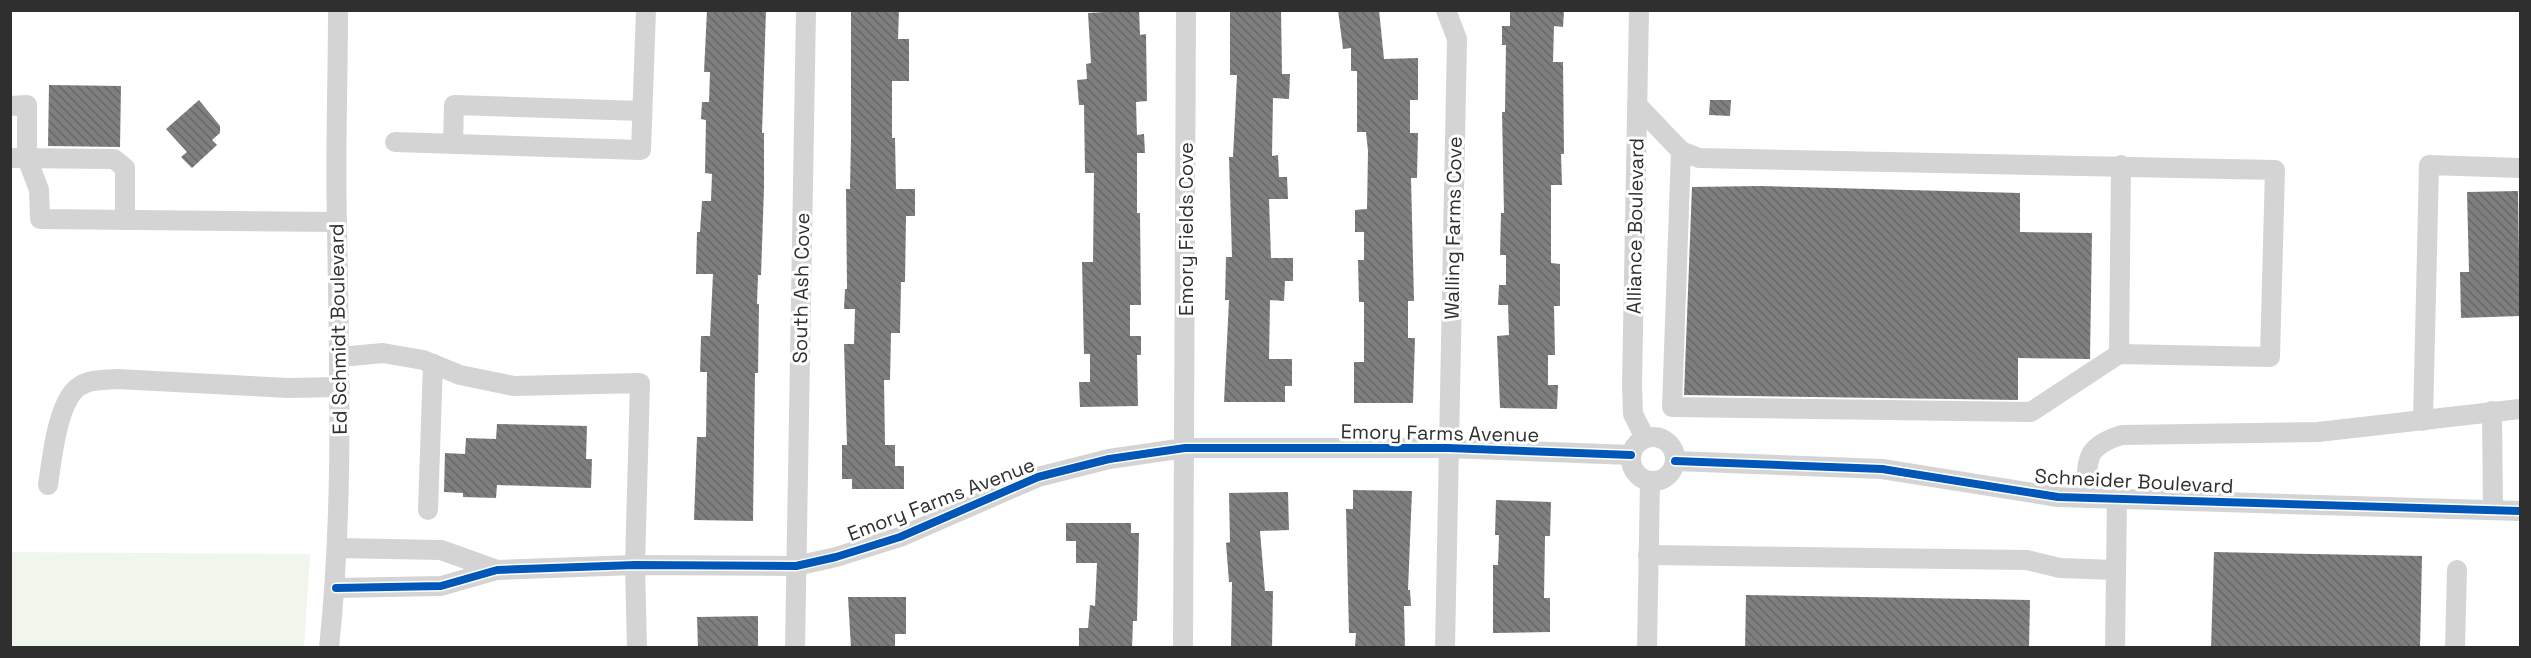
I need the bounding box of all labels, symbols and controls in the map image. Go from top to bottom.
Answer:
street label: Walling Farms Cove [1438,136,1468,320]
street label: Alliance Boulevard [1620,138,1650,314]
street label: Emory Fields Cove [1173,142,1199,316]
street label: South Ash Cove [787,212,815,364]
street label: Ed Schmidt Boulevard [323,223,353,435]
street label: Emory Farms Avenue [1340,418,1540,448]
street label: Emory Farms Avenue [844,451,1038,547]
street label: Schneider Boulevard [2034,463,2234,499]

